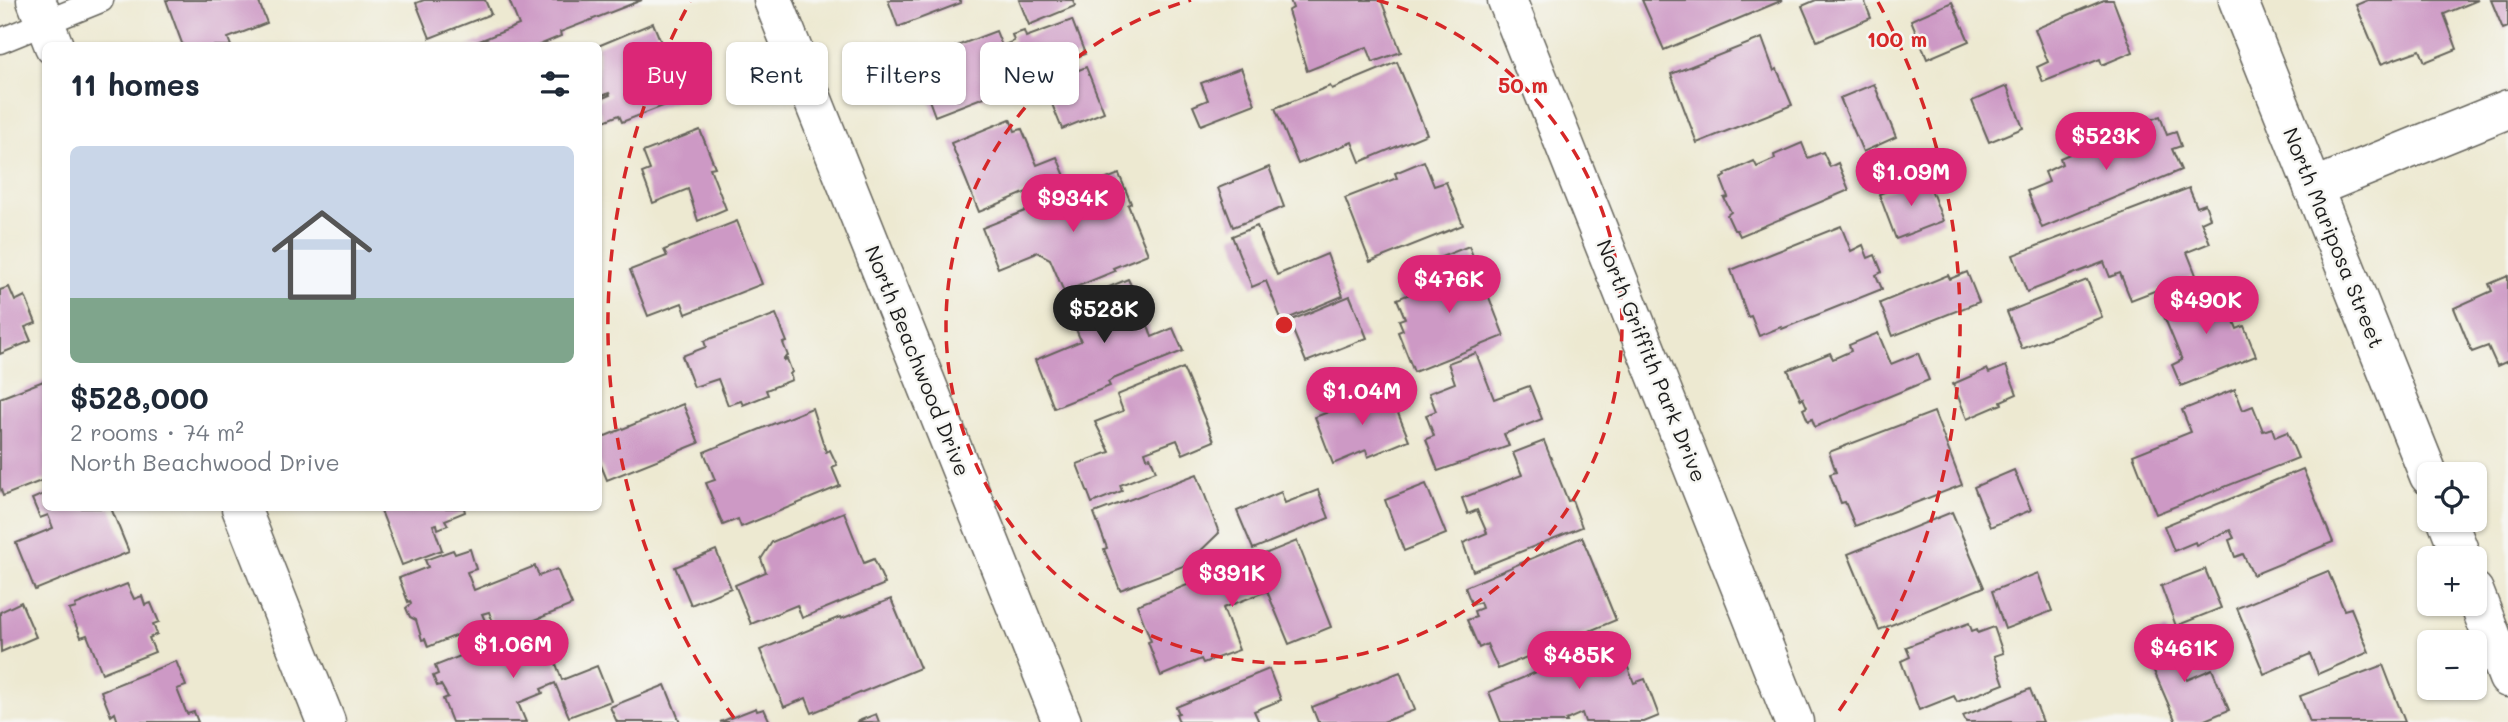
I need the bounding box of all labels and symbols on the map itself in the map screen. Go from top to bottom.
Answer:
text: 100 m [1867,25,1927,52]
text: 50 m [1498,71,1548,98]
pin: $523K [2057,113,2155,172]
street label: North Mariposa Street [2278,123,2391,352]
pin: $1.09M [1854,148,1968,208]
pin: $934K [1024,174,1122,234]
street label: North Griffith Park Drive [1591,235,1713,486]
street label: North Beachwood Drive [860,241,977,480]
pin: $476K [1400,256,1498,315]
pin: $490K [2157,276,2255,336]
pin: $528K [1055,286,1153,345]
centre of rings [1272,313,1296,337]
pin: $1.04M [1305,368,1419,427]
pin: $391K [1183,550,1281,609]
pin: $1.06M [456,620,570,680]
pin: $461K [2135,624,2233,684]
pin: $485K [1530,632,1628,691]

